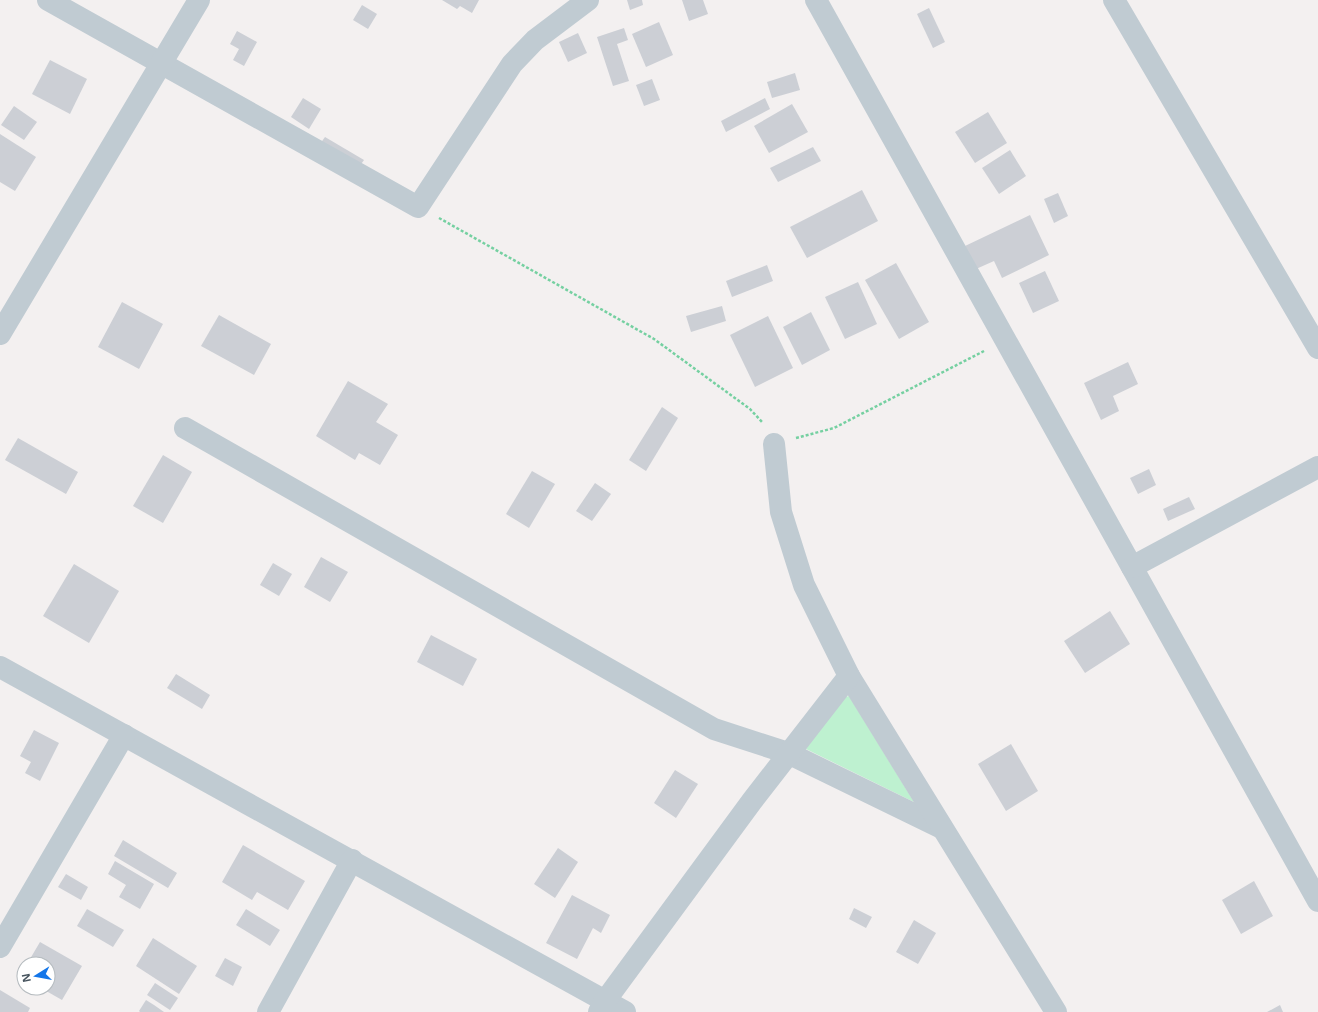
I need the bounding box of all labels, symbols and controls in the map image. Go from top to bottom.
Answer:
north arrow [16,956,56,996]
text: N [17,972,34,984]

